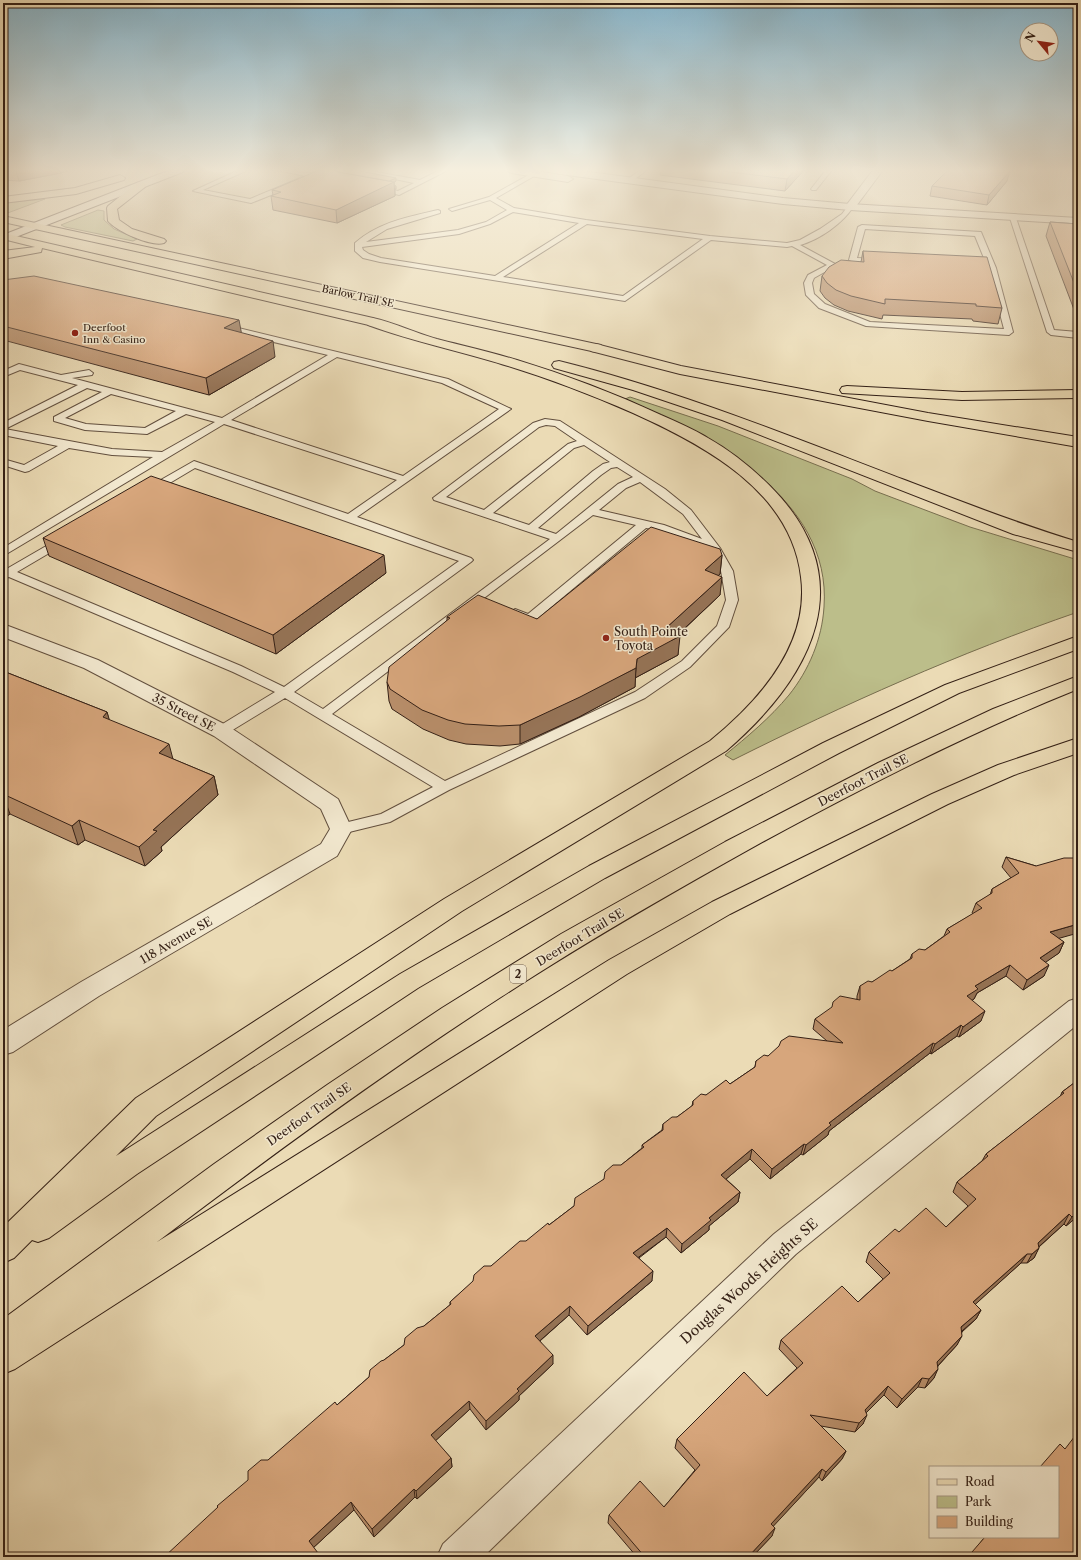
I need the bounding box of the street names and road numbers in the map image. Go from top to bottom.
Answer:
street label: Barlow Trail SE [321,282,395,310]
street label: 35 Street SE [150,690,218,734]
street label: Deerfoot Trail SE [815,751,911,809]
street label: Deerfoot Trail SE [533,905,627,969]
street label: 118 Avenue SE [137,913,215,967]
road number: 2 [510,965,526,983]
street label: Deerfoot Trail SE [264,1079,354,1149]
street label: Douglas Woods Heights SE [676,1214,822,1348]

